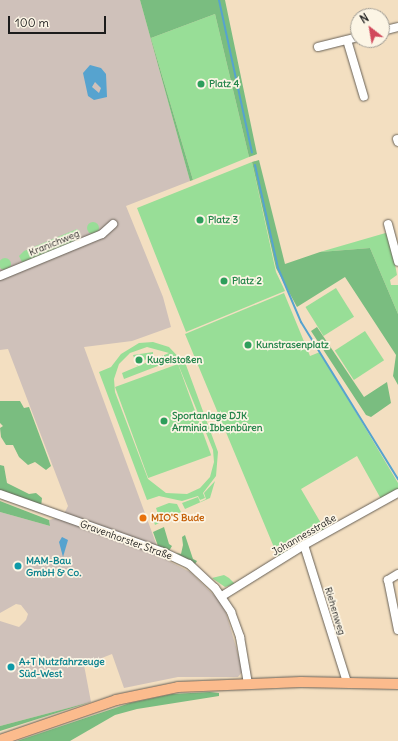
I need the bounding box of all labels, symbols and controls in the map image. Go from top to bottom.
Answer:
scale bar [10,8,108,34]
north arrow [350,8,390,48]
text: N [357,11,371,27]
text: 100 m [15,15,49,30]
place label: Platz 4 [209,78,239,90]
marker: Platz 4 [196,79,206,89]
place label: Platz 3 [208,214,238,226]
marker: Platz 3 [195,215,205,225]
street label: Kranichweg [27,227,81,259]
place label: Platz 2 [232,275,262,287]
marker: Platz 2 [219,276,229,286]
place label: Kunstrasenplatz [256,339,329,351]
marker: Kunstrasenplatz [243,340,253,350]
place label: Kugelstoßen [147,354,202,366]
marker: Kugelstoßen [134,355,144,365]
place label: Sportanlage DJK Arminia Ibbenbüren [172,409,263,432]
marker: Sportanlage DJK Arminia Ibbenbüren [159,416,169,426]
place label: MIO'S Bude [151,512,204,524]
street label: Johannesstraße [270,512,338,558]
marker: MIO'S Bude [138,513,148,523]
street label: Gravenhorster Straße [78,518,174,562]
place label: MAM-Bau GmbH & Co. [26,554,81,578]
marker: MAM-Bau GmbH & Co. [13,561,23,571]
street label: Riehenweg [322,585,348,637]
place label: A+T Nutzfahrzeuge Süd-West [19,655,105,678]
marker: A+T Nutzfahrzeuge Süd-West [6,662,16,672]

